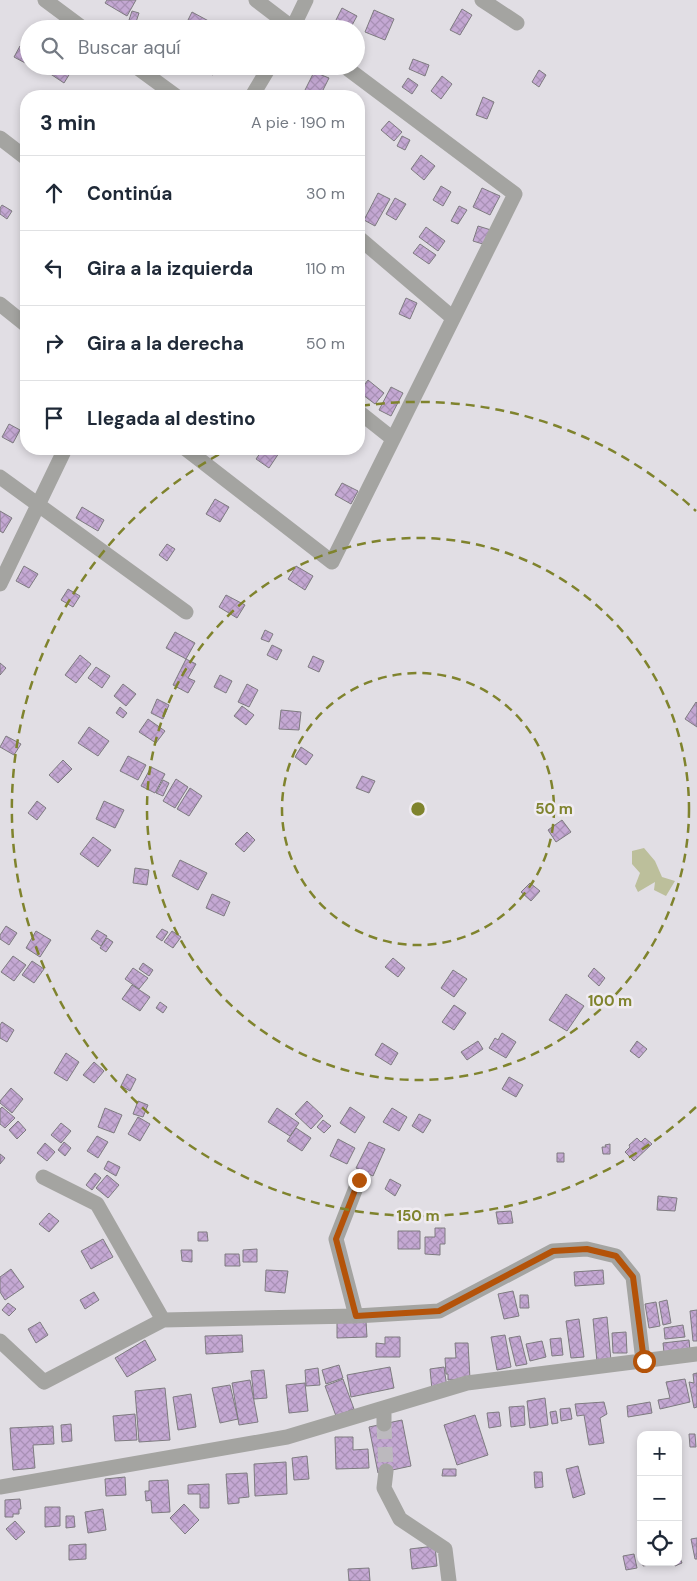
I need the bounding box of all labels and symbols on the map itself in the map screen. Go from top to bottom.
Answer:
text: 50 m [535,799,573,819]
centre of rings [409,800,427,818]
text: 100 m [588,991,632,1011]
route end [348,1169,371,1192]
text: 150 m [397,1206,440,1226]
route start [633,1350,656,1373]

